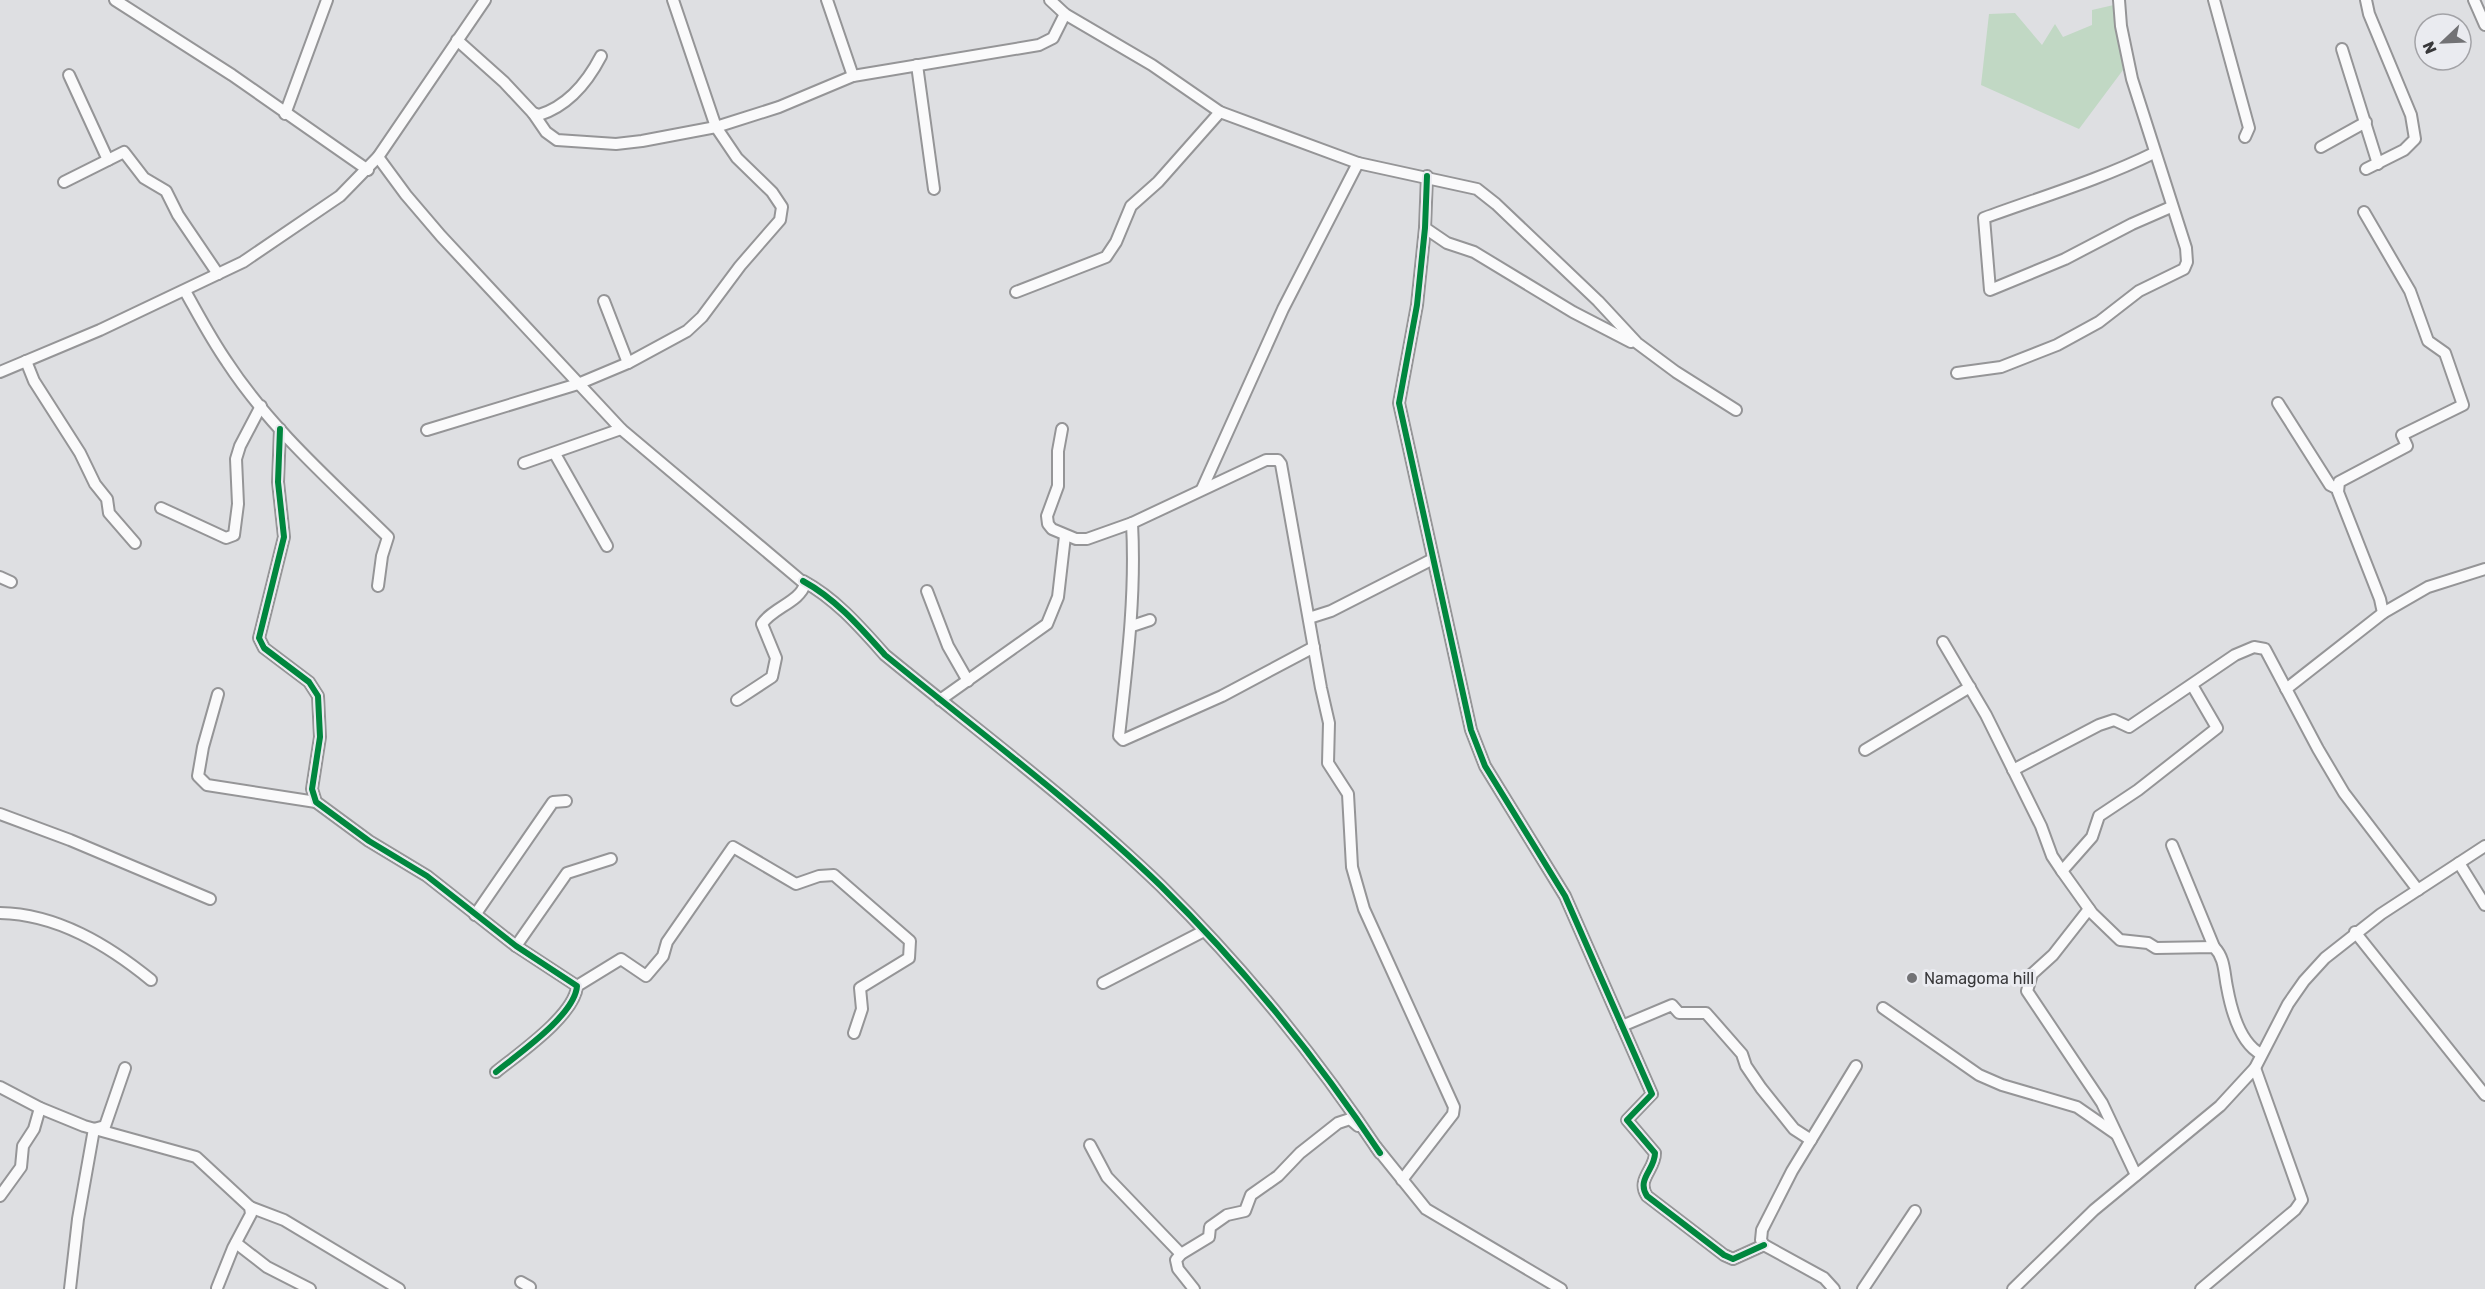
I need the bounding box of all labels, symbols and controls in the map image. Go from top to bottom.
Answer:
north arrow [2413,12,2473,72]
text: N [2419,39,2441,57]
place label: Namagoma hill [1924,969,2034,988]
marker: Namagoma hill [1905,971,1919,985]

